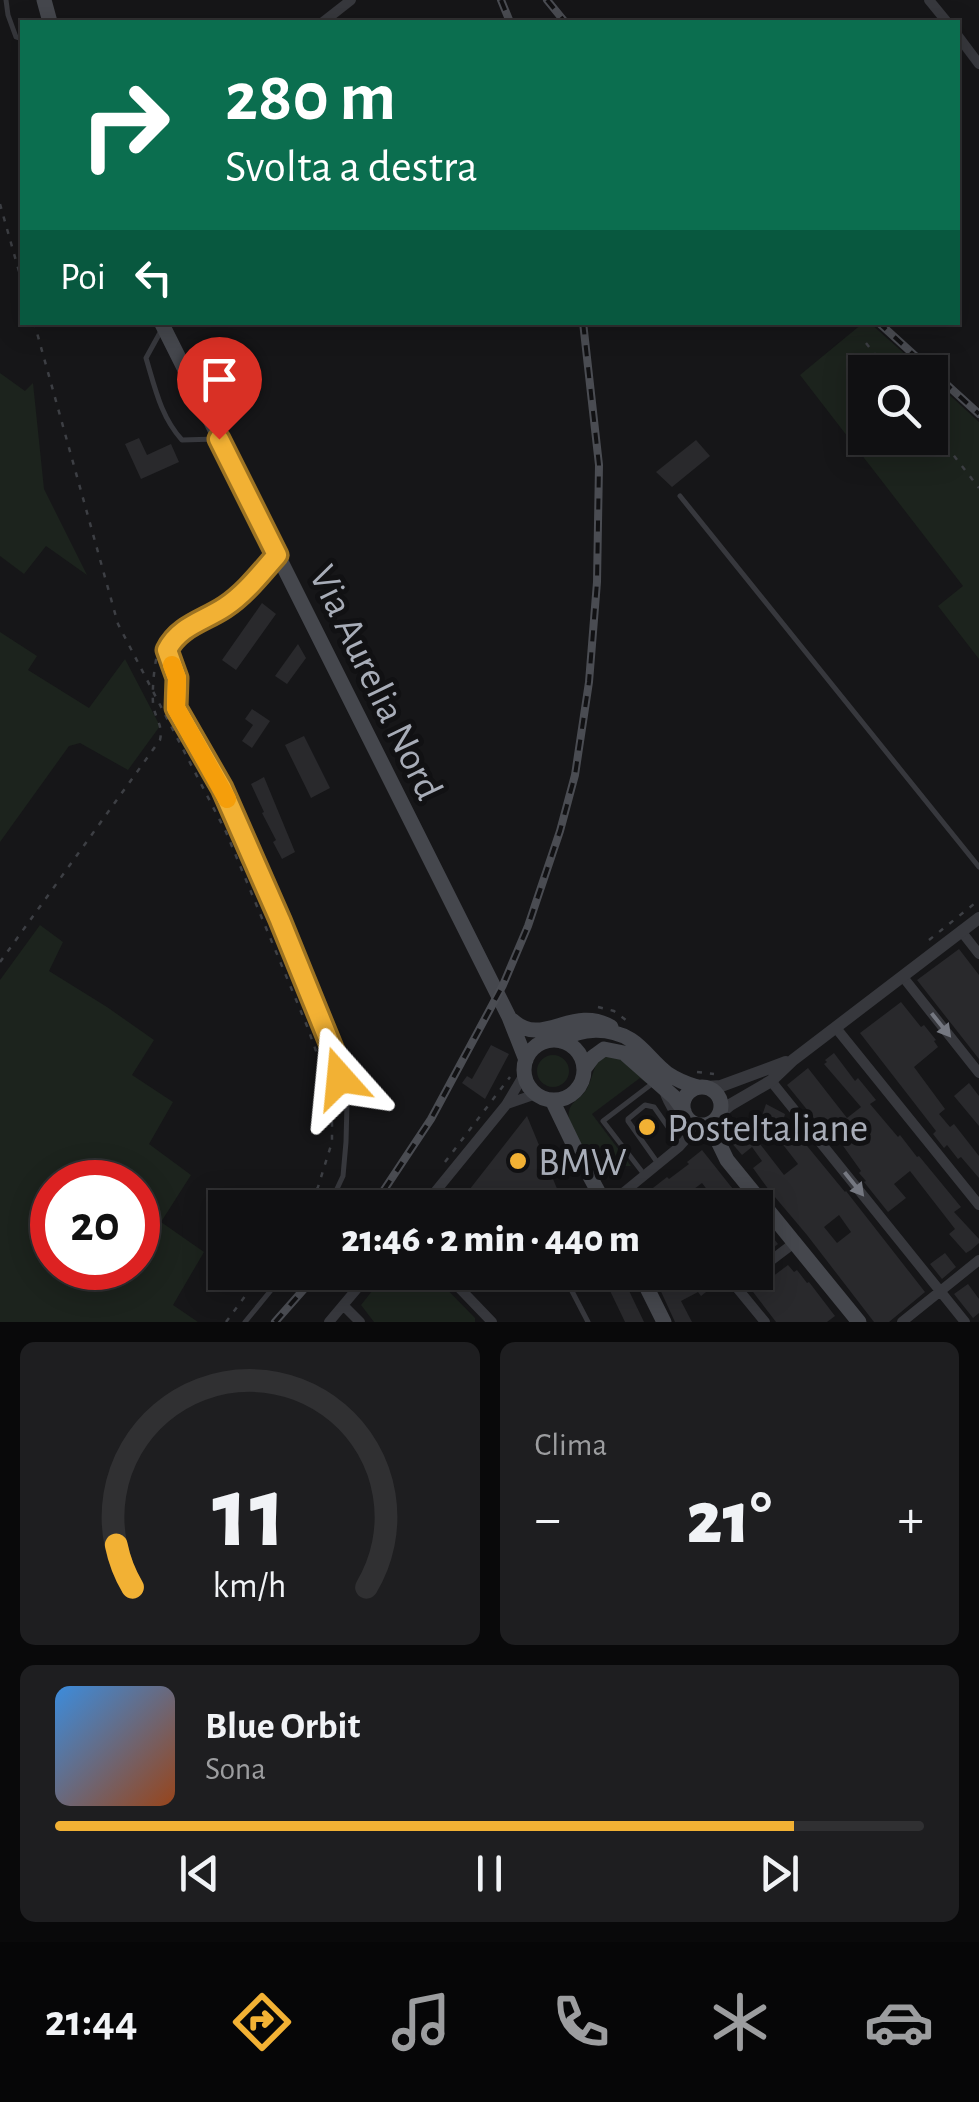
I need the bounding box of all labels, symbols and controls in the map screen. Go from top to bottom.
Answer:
icon: right [60,60,190,190]
text: 280 m [225,63,396,133]
text: Svolta a destra [225,145,478,190]
icon: left [126,250,181,305]
text: Poi [60,259,106,297]
pin [177,337,262,440]
icon: arrive [192,352,247,407]
map controls [848,355,948,455]
button: search [848,355,948,455]
street label: Via Aurelia Nord [301,560,449,806]
one-way arrow [930,1013,951,1038]
position arrow [288,1026,392,1130]
place label: PosteItaliane [667,1109,868,1149]
marker: PosteItaliane [636,1116,658,1138]
place label: BMW [538,1143,627,1183]
marker: BMW [507,1150,529,1172]
speed limit sign: 20 [30,1160,160,1290]
one-way arrow [843,1171,864,1197]
text: 21:46 · 2 min · 440 m [341,1221,640,1259]
text: Clima [535,1429,607,1461]
text: 11 [212,1462,287,1566]
text: 21° [687,1482,772,1557]
text: − [535,1492,561,1547]
text: + [898,1492,924,1547]
text: km/h [213,1568,287,1604]
text: Blue Orbit [205,1708,360,1746]
text: Sona [205,1753,266,1785]
icon: previous [172,1846,227,1901]
icon: pause [462,1846,517,1901]
icon: next [752,1846,807,1901]
icon: directions [227,1987,297,2057]
icon: music [386,1987,456,2057]
icon: phone [546,1987,616,2057]
icon: climate [705,1987,775,2057]
icon: car [864,1987,934,2057]
text: 21:44 [45,1999,138,2044]

